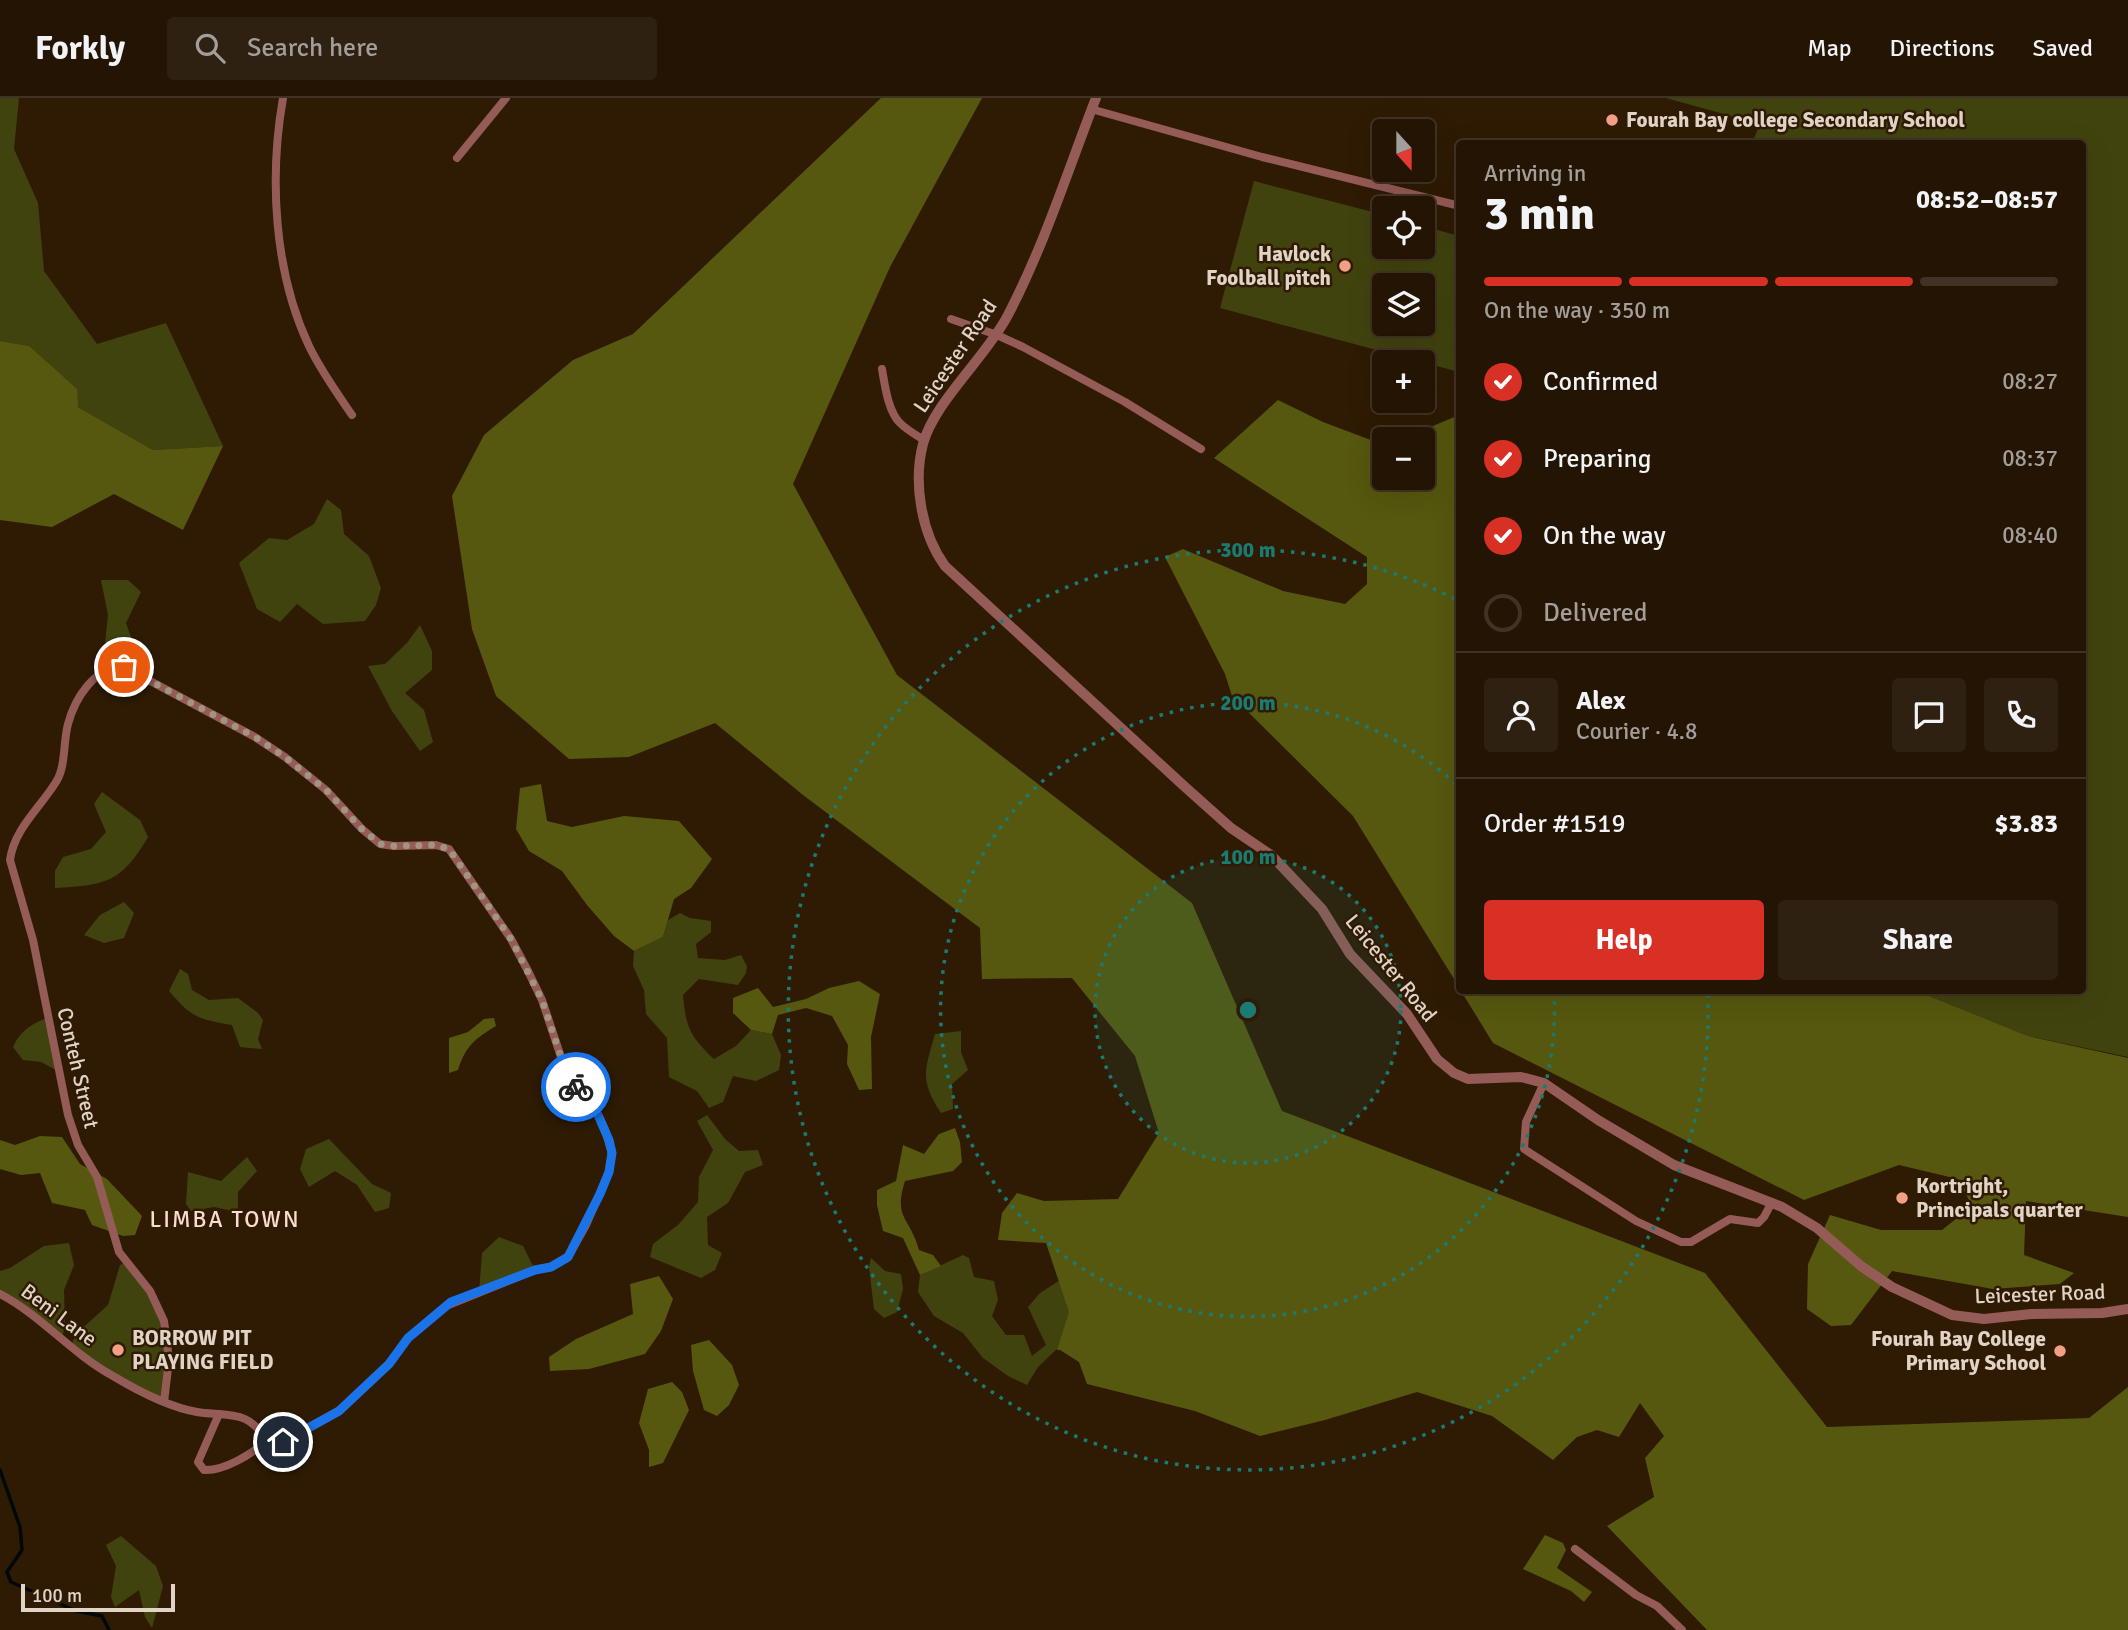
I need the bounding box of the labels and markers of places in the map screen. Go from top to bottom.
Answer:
place label: Fourah Bay college Secondary School [1626,107,1965,133]
marker: Fourah Bay college Secondary School [1604,112,1620,128]
place label: Havlock Foolball pitch [1206,241,1331,291]
marker: Havlock Foolball pitch [1337,258,1353,274]
pin [94,637,154,697]
centre of rings [1236,998,1260,1022]
place label: Kortright, Principals quarter [1916,1173,2083,1223]
marker: Kortright, Principals quarter [1894,1190,1910,1206]
place label: BORROW PIT PLAYING FIELD [132,1325,274,1375]
place label: Fourah Bay College Primary School [1871,1326,2046,1376]
marker: BORROW PIT PLAYING FIELD [110,1342,126,1358]
marker: Fourah Bay College Primary School [2052,1343,2068,1359]
pin [253,1412,313,1472]

